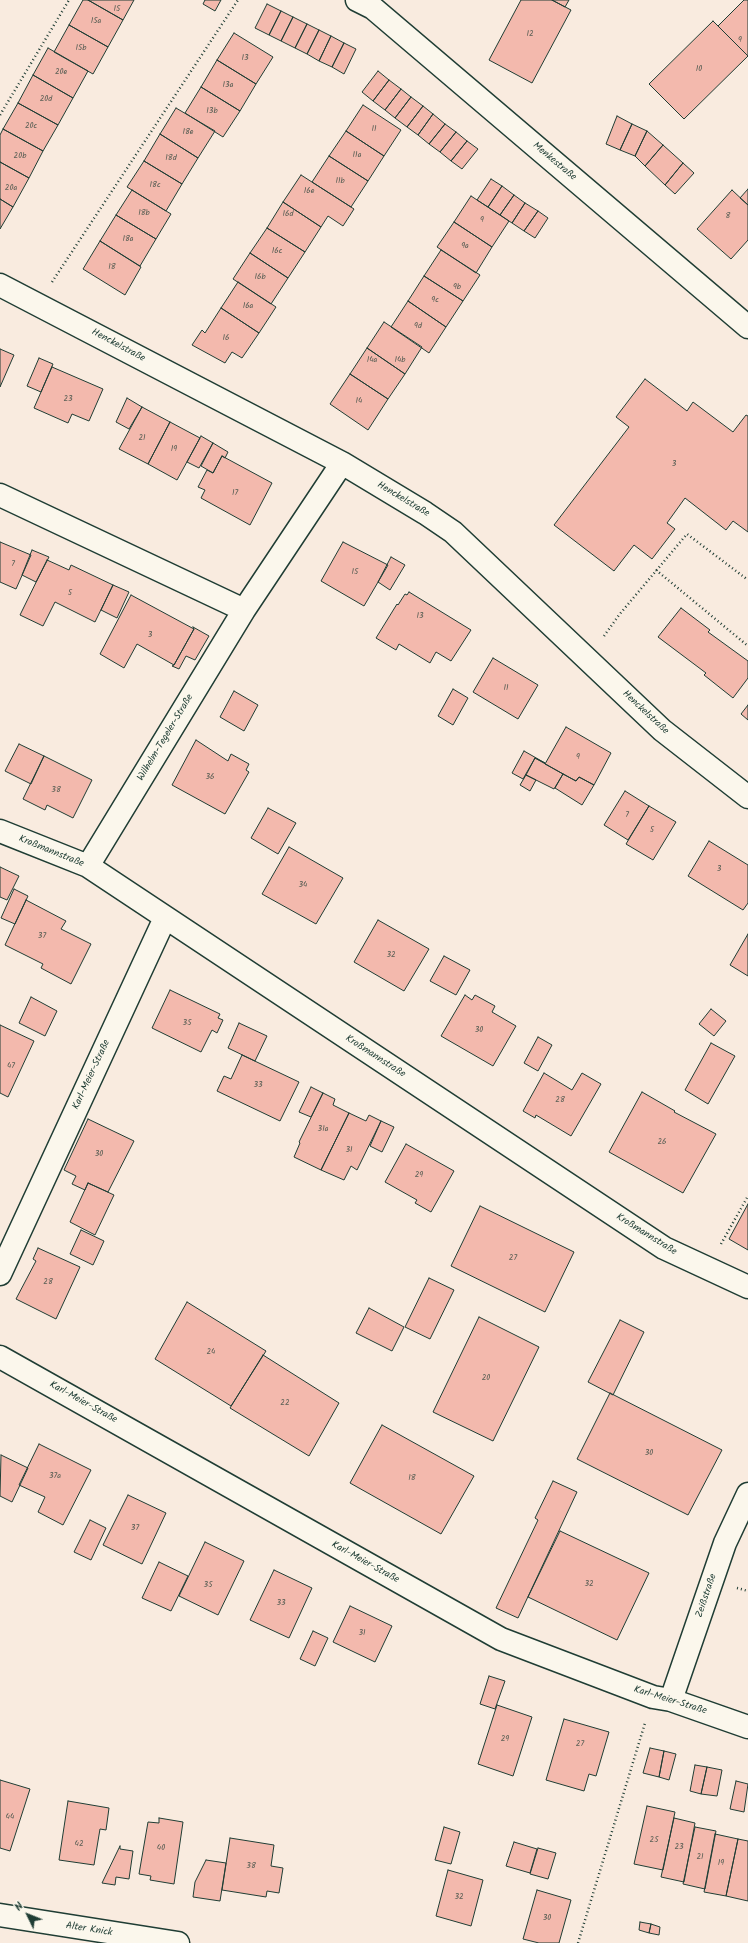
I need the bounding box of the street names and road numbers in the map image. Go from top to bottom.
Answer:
street label: Menkestraße [530,140,578,184]
street label: Henckelstraße [89,327,147,365]
street label: Henckelstraße [375,480,431,520]
street label: Henckelstraße [619,688,671,738]
street label: Wilhelm-Tegeler-Straße [135,692,197,784]
street label: Kroßmannstraße [17,833,85,871]
street label: Kroßmannstraße [343,1033,407,1081]
street label: Karl-Meier-Straße [71,1038,113,1112]
street label: Kroßmannstraße [613,1212,679,1258]
street label: Karl-Meier-Straße [47,1379,119,1427]
street label: Karl-Meier-Straße [329,1539,401,1587]
street label: Zeißstraße [694,1573,720,1619]
street label: Karl-Meier-Straße [632,1684,708,1718]
street label: Alter Knick [65,1920,113,1940]

